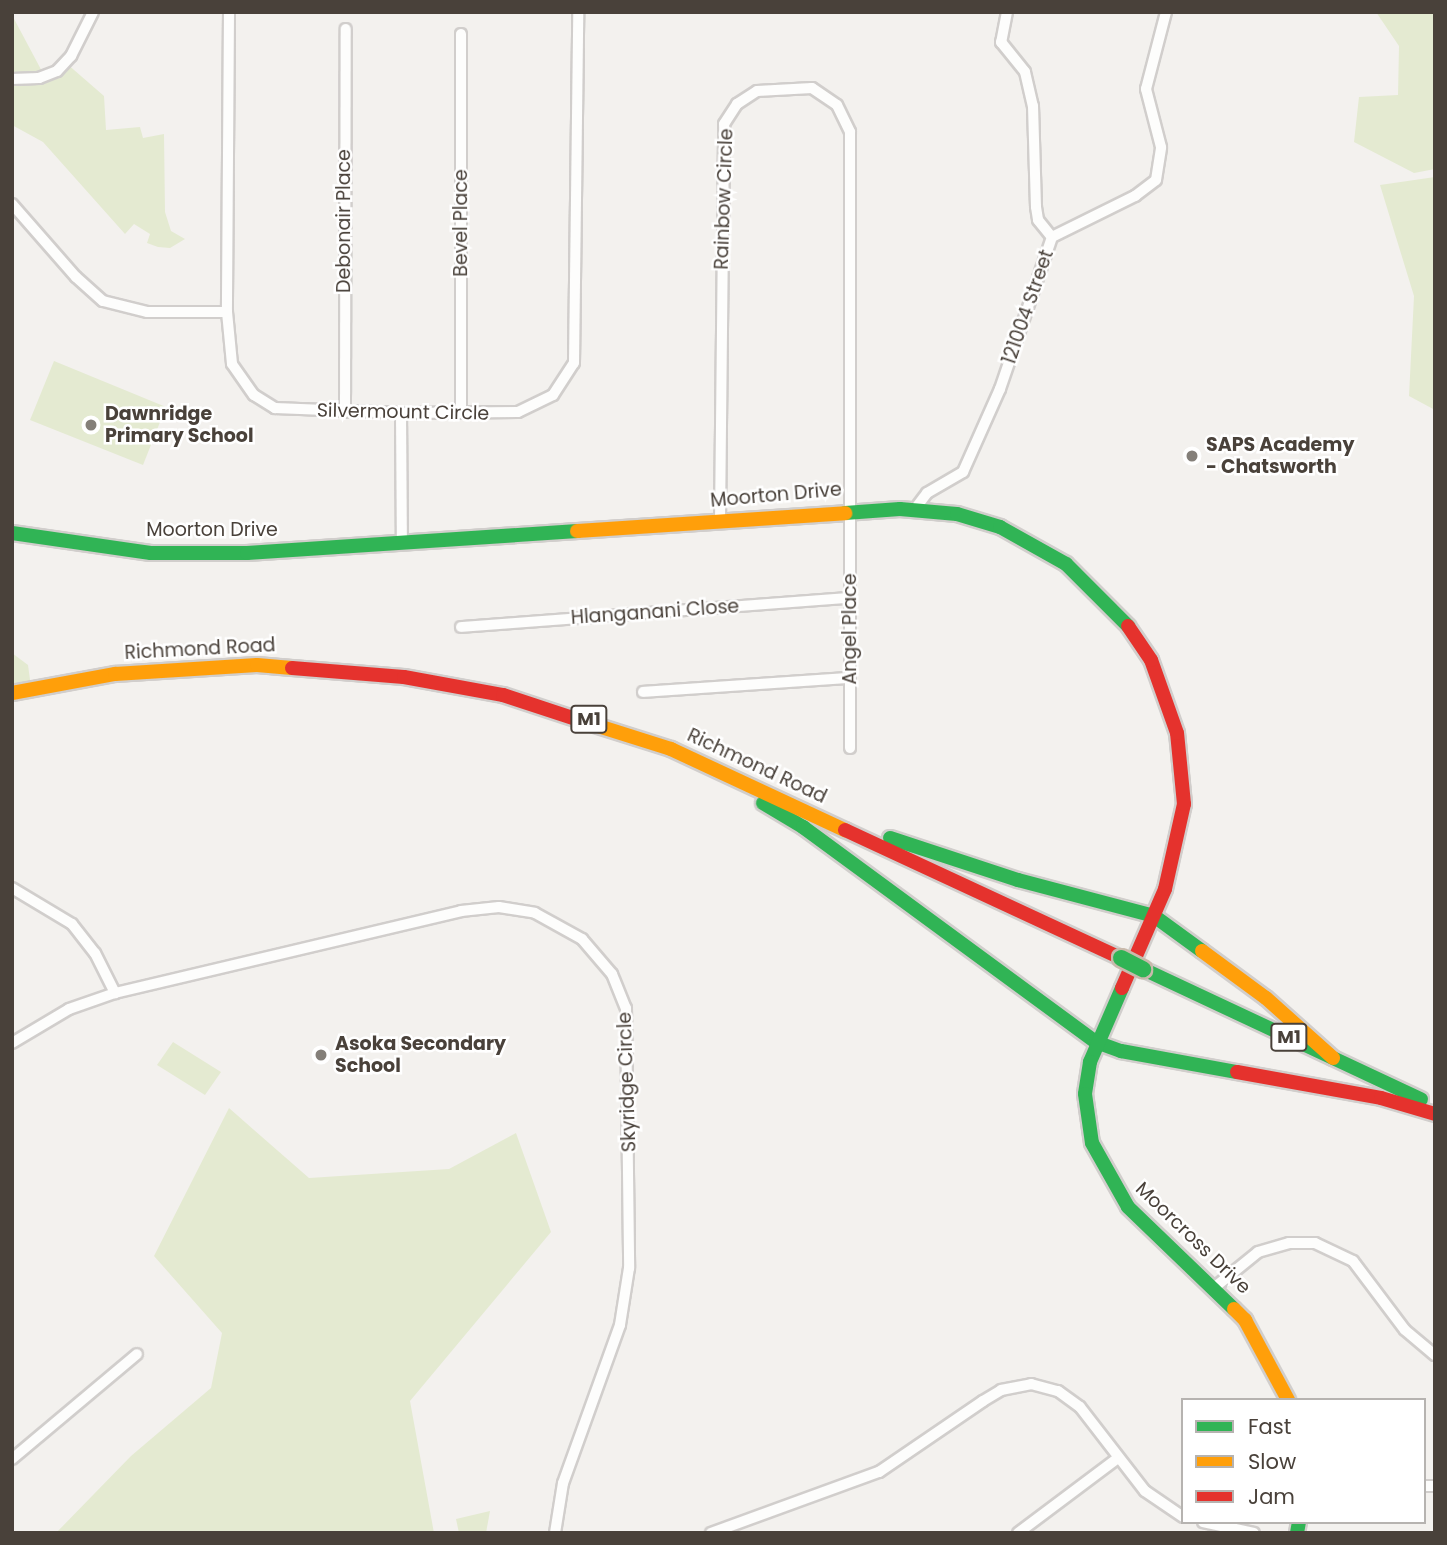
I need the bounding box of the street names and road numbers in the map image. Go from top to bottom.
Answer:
street label: Rainbow Circle [710,128,738,270]
street label: Debonair Place [333,149,355,293]
street label: Bevel Place [450,169,472,277]
street label: 121004 Street [998,247,1058,367]
street label: Silvermount Circle [317,399,489,425]
street label: Moorton Drive [709,478,843,512]
street label: Moorton Drive [146,519,278,541]
street label: Angel Place [839,573,861,685]
street label: Hlanganani Close [570,595,740,629]
street label: Richmond Road [124,634,276,664]
road number: M1 [570,704,608,734]
street label: Richmond Road [684,724,830,808]
street label: Skyridge Circle [613,1011,641,1153]
road number: M1 [1270,1022,1308,1052]
street label: Moorcross Drive [1131,1177,1255,1299]

